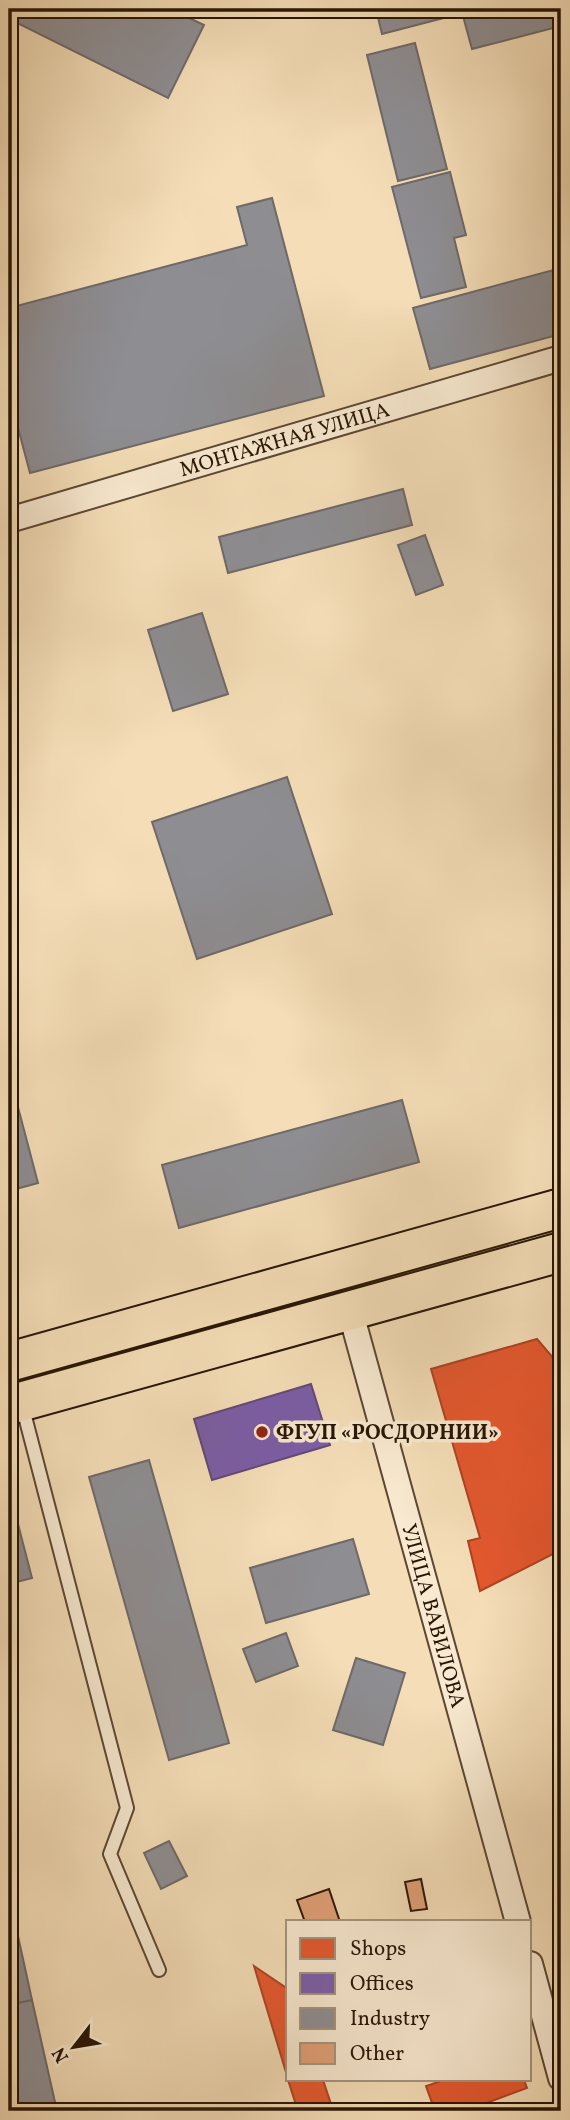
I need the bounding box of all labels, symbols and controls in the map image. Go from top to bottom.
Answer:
street label: МОНТАЖНАЯ УЛИЦА [176,396,393,485]
place label: ФГУП «РОСДОРНИИ» [276,1419,499,1448]
marker: ФГУП «РОСДОРНИИ» [254,1424,270,1440]
street label: УЛИЦА ВАВИЛОВА [393,1521,472,1712]
legend [286,1920,532,2082]
text: Shops [350,1935,406,1964]
text: Offices [350,1970,414,1999]
text: Industry [350,2005,431,2034]
north arrow [38,2011,108,2082]
text: Other [350,2040,404,2069]
text: N [46,2042,76,2067]

